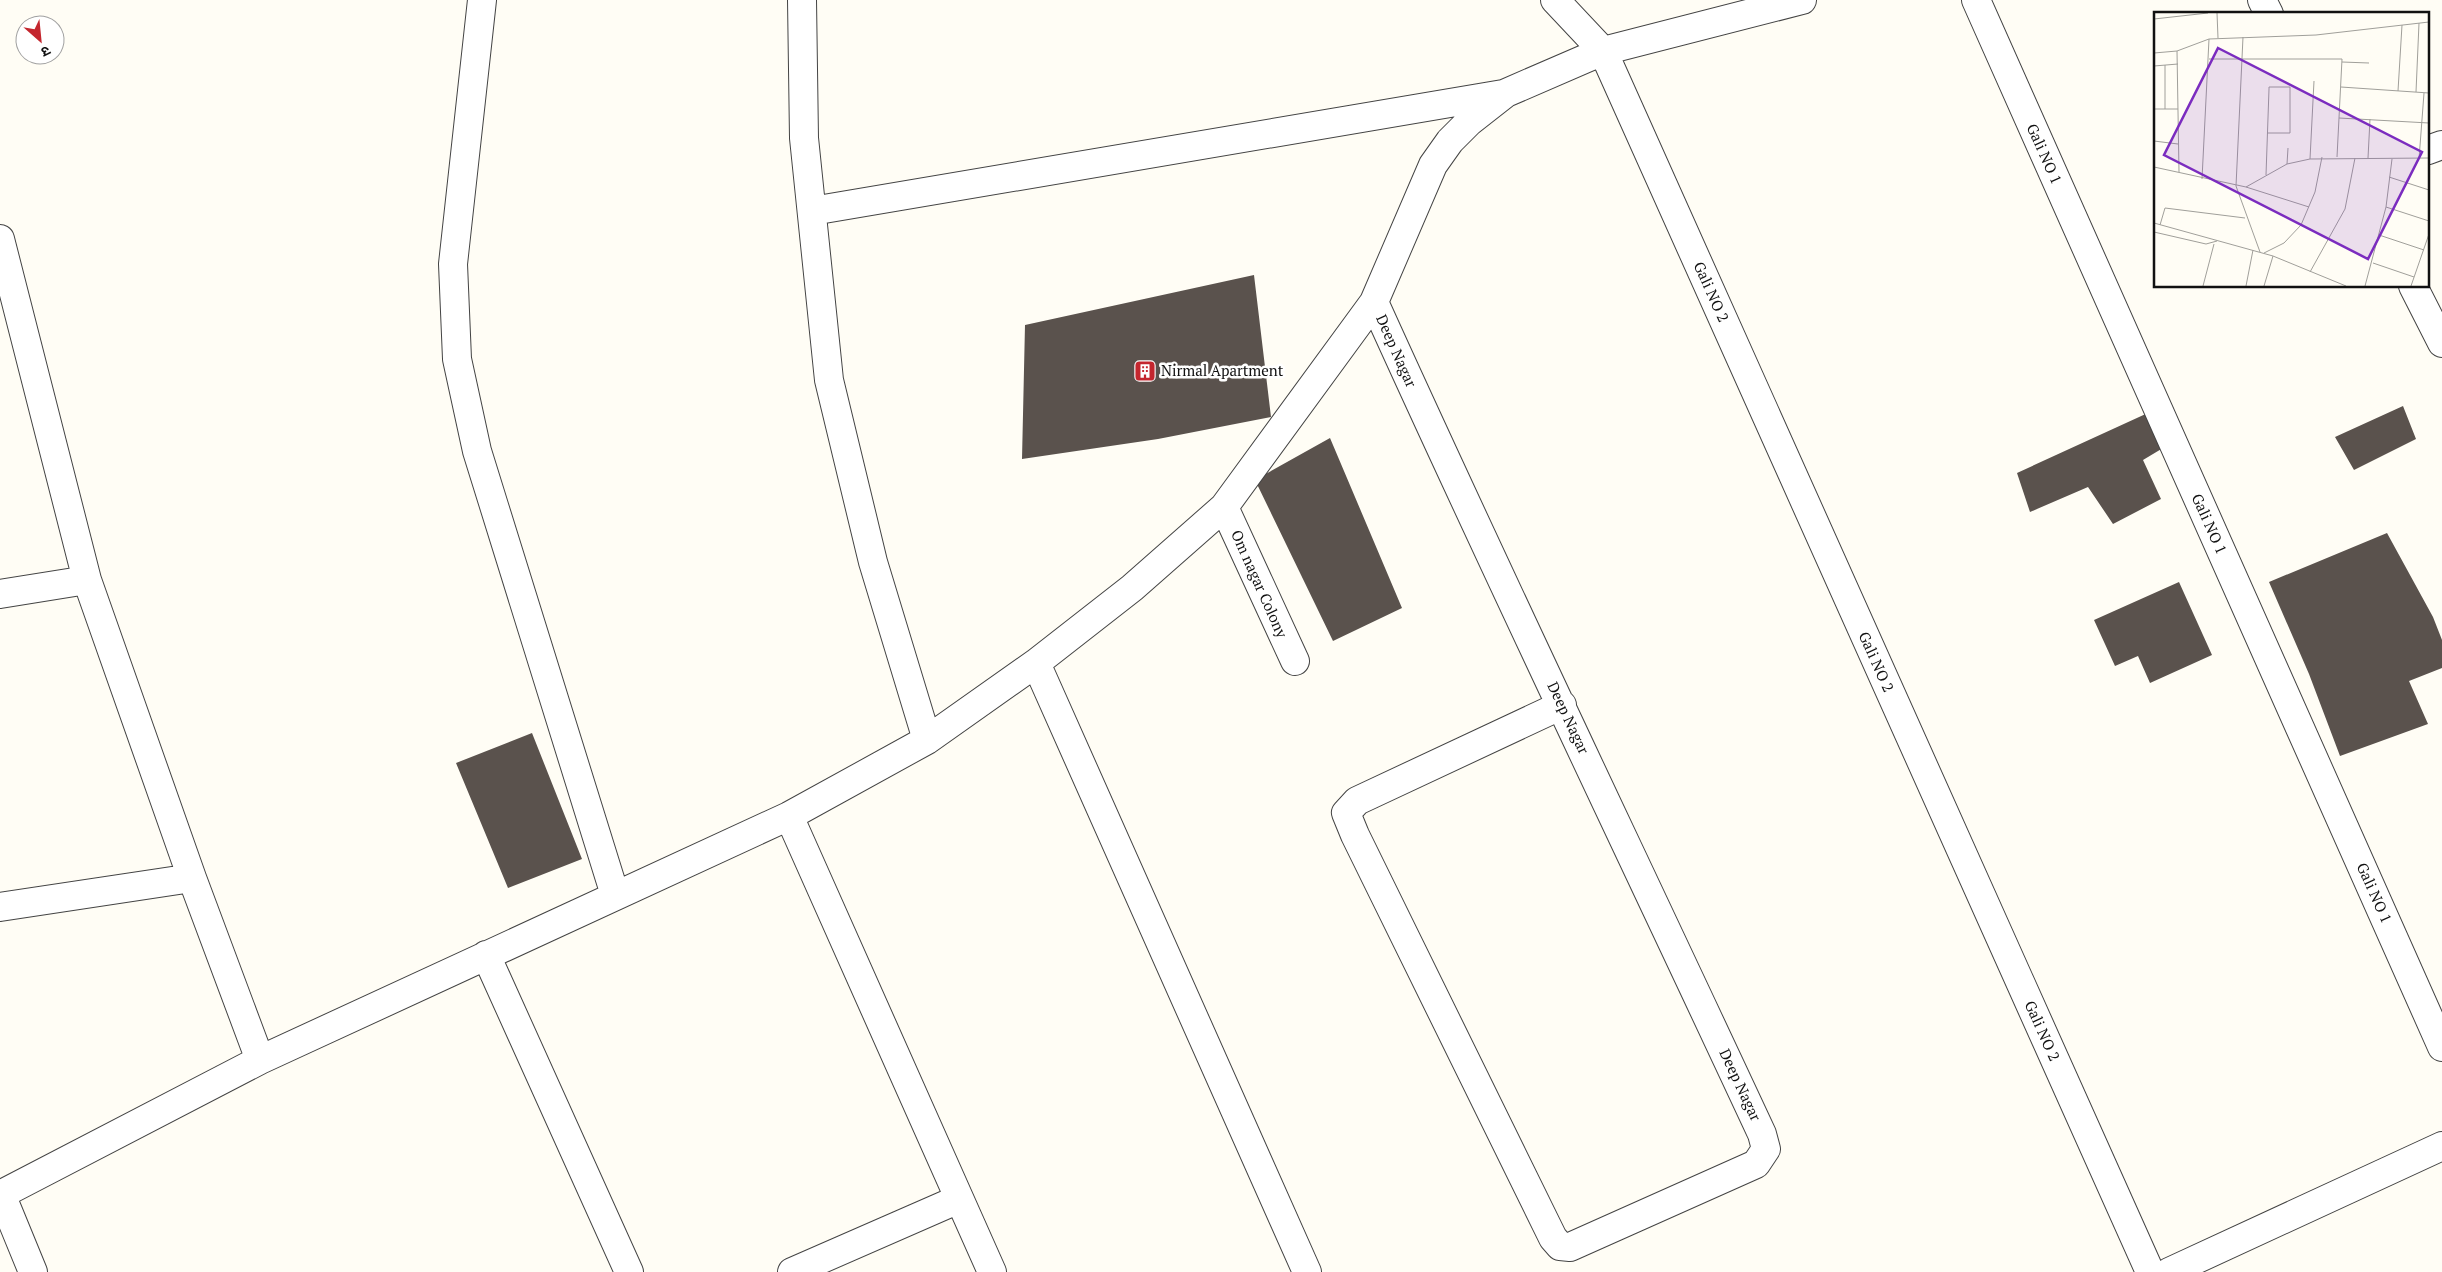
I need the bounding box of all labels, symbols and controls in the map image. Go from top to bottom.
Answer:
inset map [2154,12,2430,288]
north arrow [15,15,65,65]
text: उ [37,42,54,63]
street label: Gali NO 1 [2023,120,2067,187]
street label: Gali NO 2 [1690,258,1734,325]
street label: Deep Nagar [1372,311,1422,390]
building icon: Nirmal Apartment [1133,359,1157,383]
place label: Nirmal Apartment [1161,360,1284,380]
street label: Gali NO 1 [2188,490,2232,557]
street label: Om nagar Colony [1227,527,1293,641]
street label: Gali NO 2 [1855,628,1899,695]
street label: Deep Nagar [1543,678,1594,757]
street label: Gali NO 1 [2353,859,2397,926]
street label: Gali NO 2 [2021,997,2065,1064]
street label: Deep Nagar [1715,1045,1766,1124]

